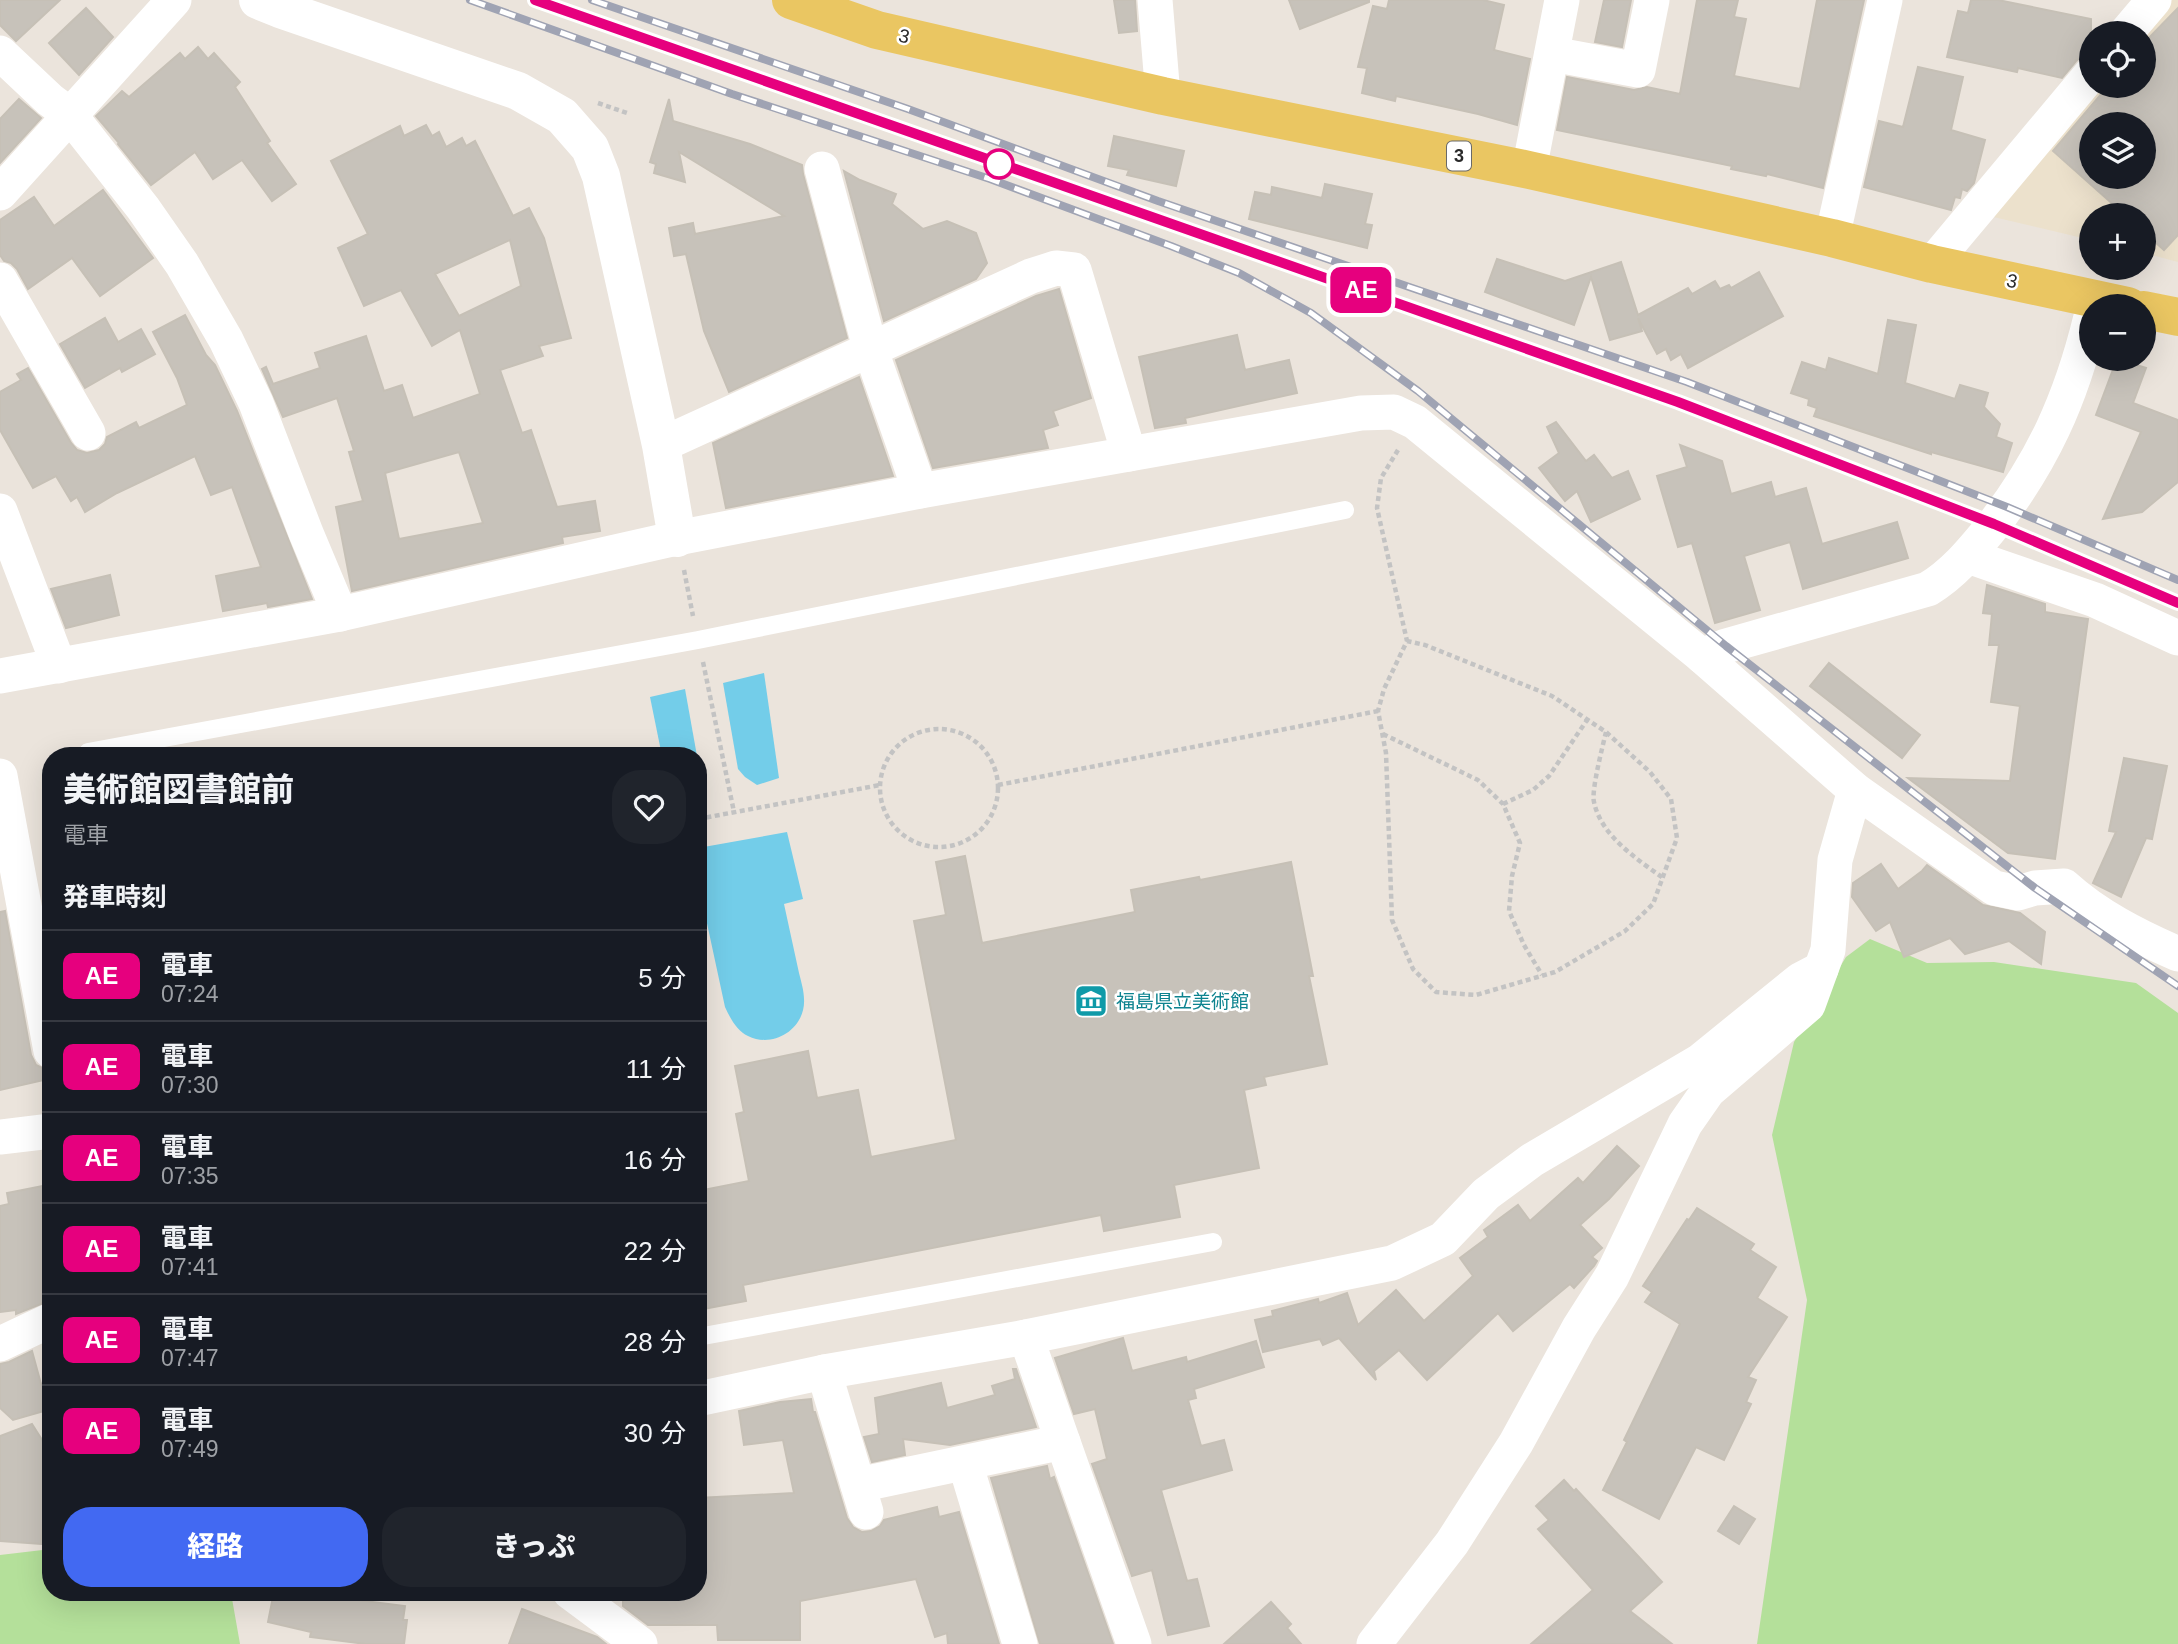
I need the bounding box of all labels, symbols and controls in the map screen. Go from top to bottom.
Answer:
map controls [2079,21,2156,371]
button: locate [2079,21,2156,98]
street label: 3 [896,25,912,47]
button: layers [2079,112,2156,189]
road number: 3 [1447,141,1471,170]
unlabelled marker [984,149,1014,179]
button: + [2079,203,2156,280]
line badge: AE [1330,267,1392,313]
street label: 3 [2005,270,2019,292]
text: AE [1344,276,1378,303]
button: − [2079,294,2156,371]
button: heart [612,770,686,844]
text: 美術館図書館前 [63,771,294,808]
text: 電車 [63,822,109,848]
text: 発車時刻 [63,882,167,912]
text: 電車 [161,950,213,980]
text: AE [85,962,118,989]
text: 5 分 [638,963,686,993]
text: 07:24 [161,981,219,1007]
museum icon: 福島県立美術館 [1072,982,1110,1020]
place label: 福島県立美術館 [1116,991,1249,1012]
text: 電車 [161,1041,213,1071]
text: AE [85,1053,118,1080]
text: 11 分 [626,1054,686,1084]
text: 07:30 [161,1072,219,1098]
text: 電車 [161,1132,213,1162]
text: AE [85,1144,118,1171]
text: 16 分 [624,1145,686,1175]
text: 07:35 [161,1163,219,1189]
text: 電車 [161,1223,213,1253]
text: AE [85,1235,118,1262]
text: 22 分 [624,1236,686,1266]
text: 07:41 [161,1254,219,1280]
text: 電車 [161,1314,213,1344]
text: AE [85,1326,118,1353]
text: 28 分 [624,1327,686,1357]
text: 07:47 [161,1345,219,1371]
text: 電車 [161,1405,213,1435]
text: AE [85,1417,118,1444]
text: 30 分 [624,1418,686,1448]
text: 07:49 [161,1436,219,1462]
button: 経路 [63,1507,368,1587]
button: きっぷ [382,1507,686,1587]

